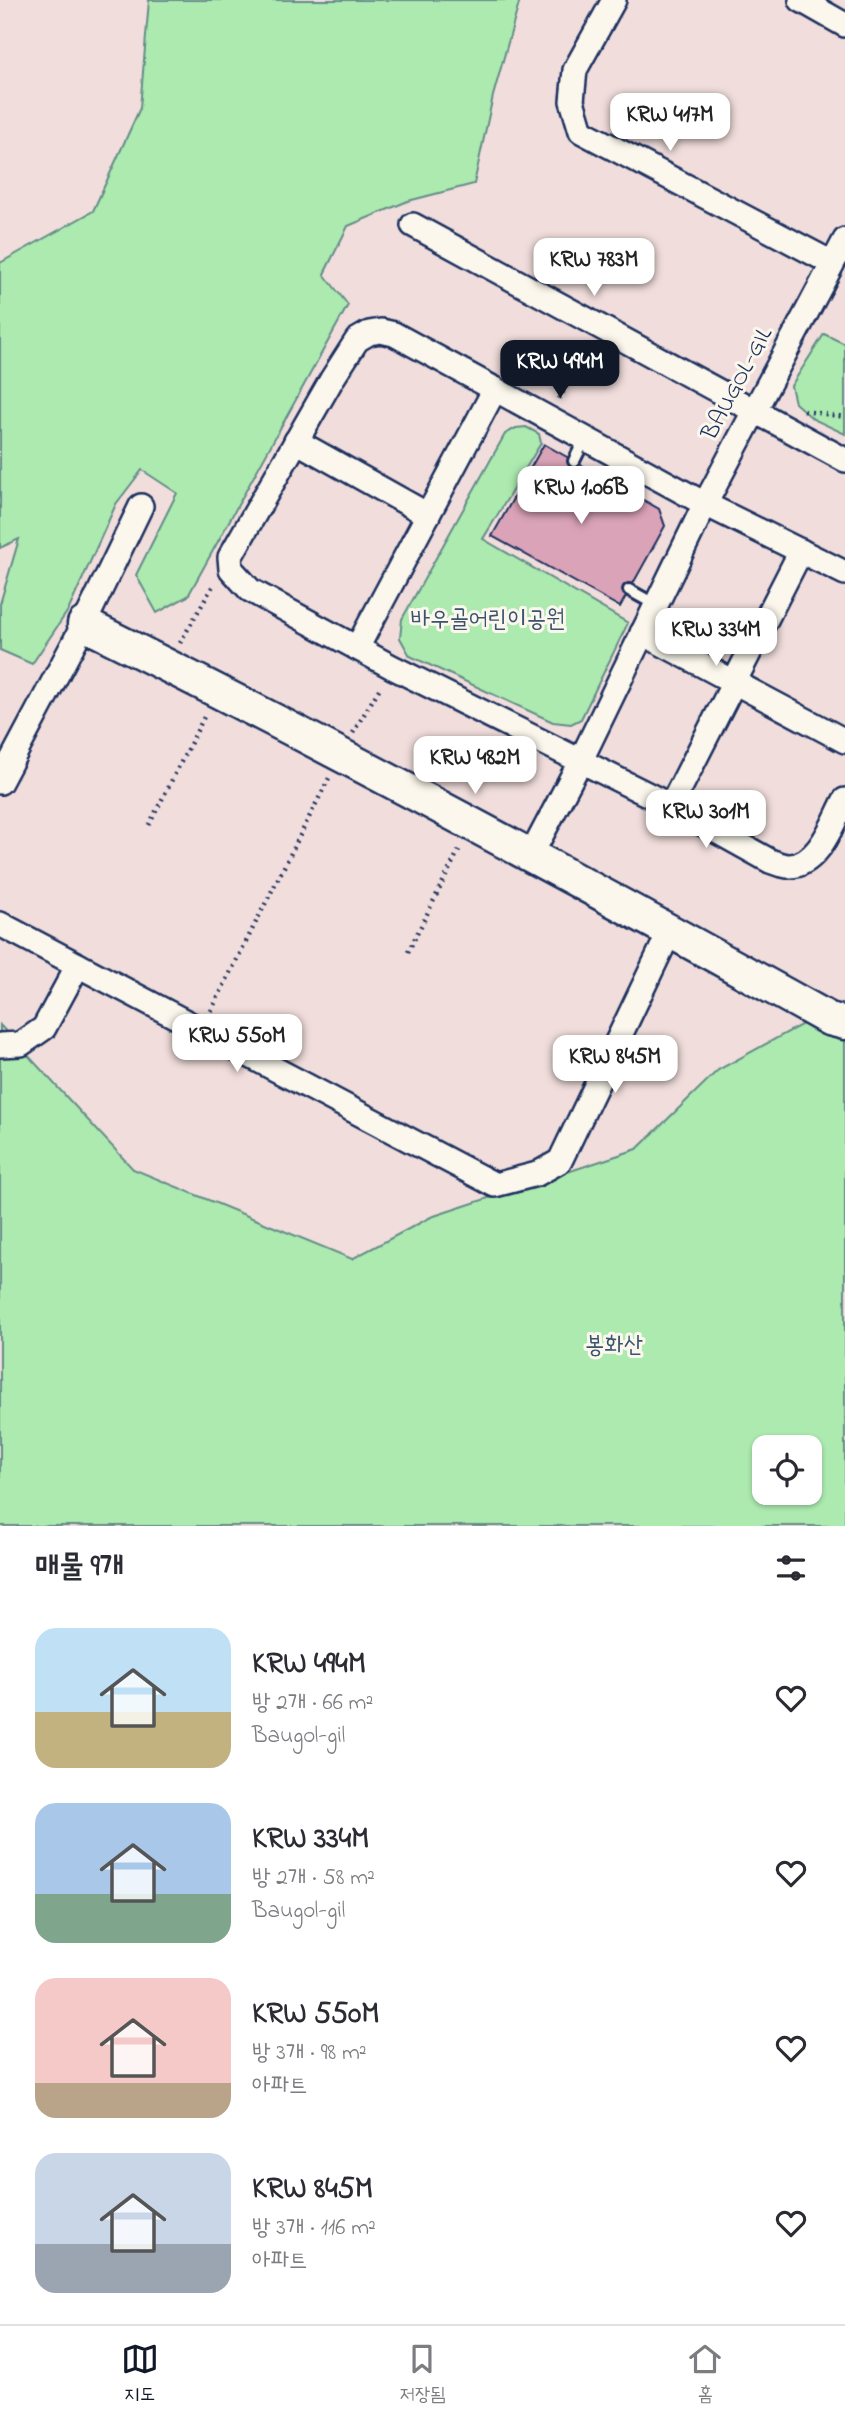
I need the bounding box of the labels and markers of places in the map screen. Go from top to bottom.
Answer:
pin: KRW 417M [598,94,742,153]
pin: KRW 783M [522,238,666,298]
pin: KRW 494M [488,340,632,400]
pin: KRW 1.06B [501,466,661,526]
pin: KRW 334M [644,608,788,668]
pin: KRW 482M [403,736,547,796]
pin: KRW 301M [634,790,778,850]
pin: KRW 550M [165,1014,309,1074]
pin: KRW 845M [543,1036,687,1095]

